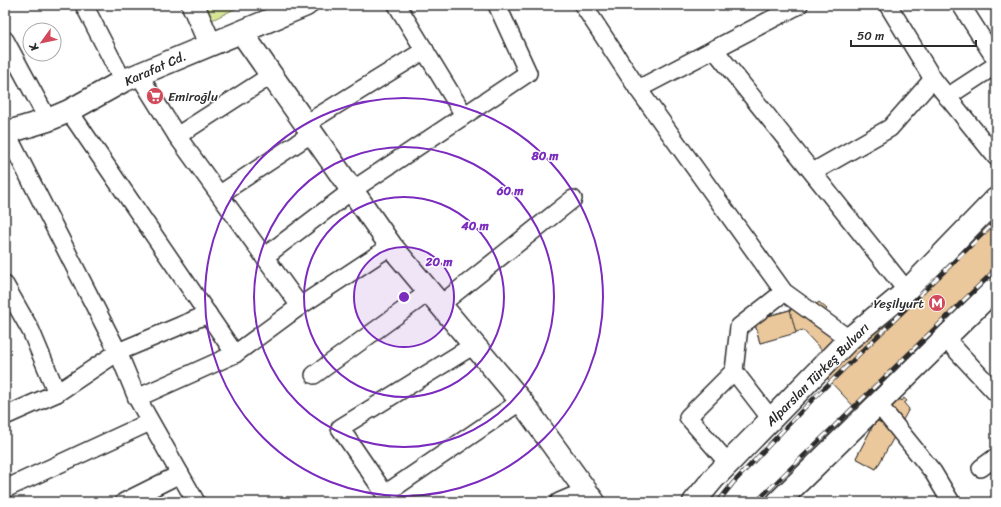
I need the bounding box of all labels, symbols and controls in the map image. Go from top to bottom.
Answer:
north arrow [22,22,62,62]
scale bar [851,22,976,48]
text: 50 m [857,25,884,47]
text: K [24,38,44,56]
street label: Karafat Cd. [120,45,190,92]
place label: Emiroğlu [168,85,218,108]
supermarket icon: Emiroğlu [145,86,165,106]
text: 80 m [530,145,559,167]
text: 60 m [496,180,524,202]
text: 40 m [460,215,489,237]
text: 20 m [425,251,453,273]
centre of rings [397,290,411,304]
place label: Yeşilyurt [874,292,924,315]
metro station icon: Yeşilyurt [927,293,947,313]
street label: Alparslan Türkeş Bulvarı [759,317,875,432]

